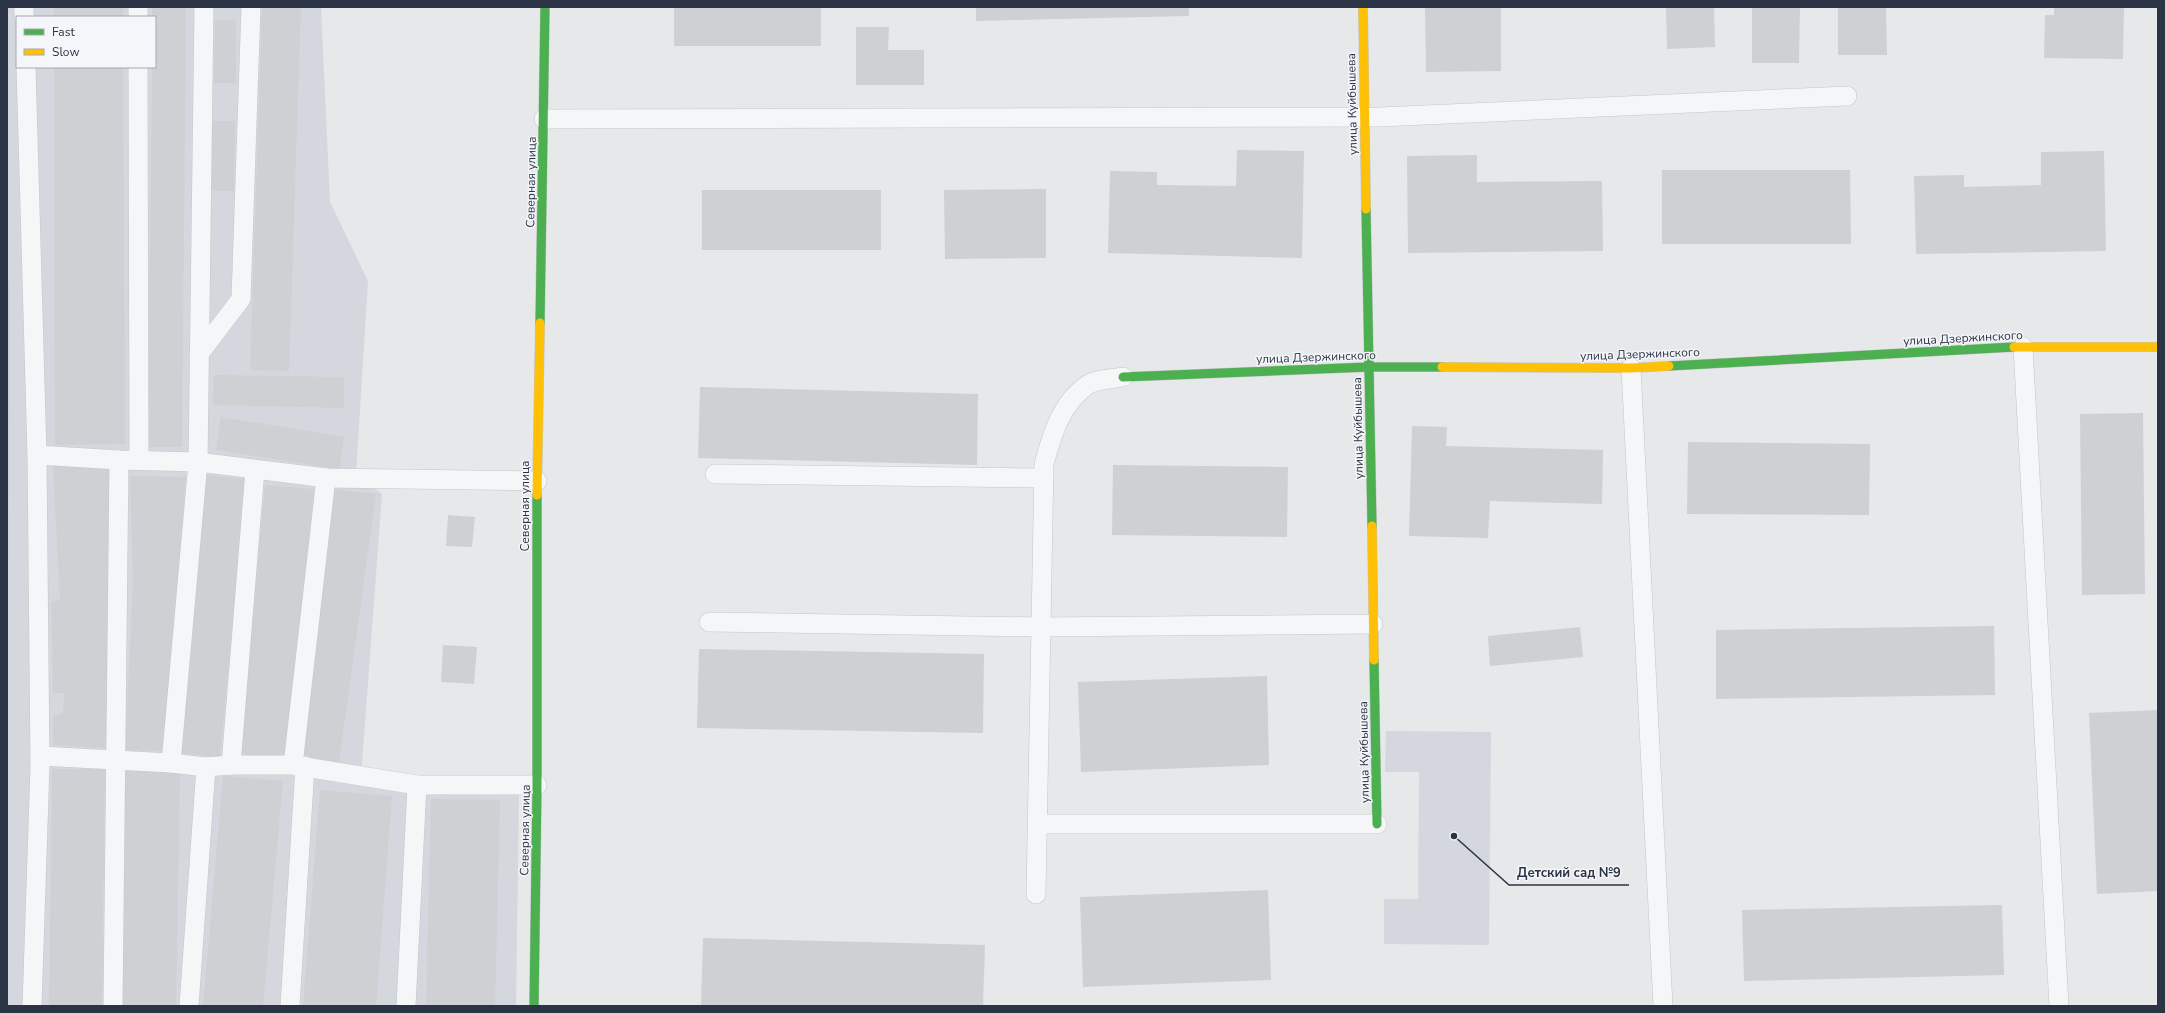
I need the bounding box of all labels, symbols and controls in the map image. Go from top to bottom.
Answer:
legend [16,16,156,68]
text: Fast [52,24,75,40]
text: Slow [52,44,80,60]
street label: улица Куйбышева [1343,53,1361,155]
street label: Северная улица [522,136,540,228]
street label: улица Дзержинского [1903,327,2023,349]
street label: улица Дзержинского [1580,344,1700,364]
street label: улица Дзержинского [1256,347,1376,367]
street label: улица Куйбышева [1349,377,1367,479]
street label: Северная улица [517,460,533,552]
street label: улица Куйбышева [1355,701,1373,803]
street label: Северная улица [516,784,534,876]
callout: Детский сад №9 [1509,860,1629,885]
text: Детский сад №9 [1517,864,1621,882]

